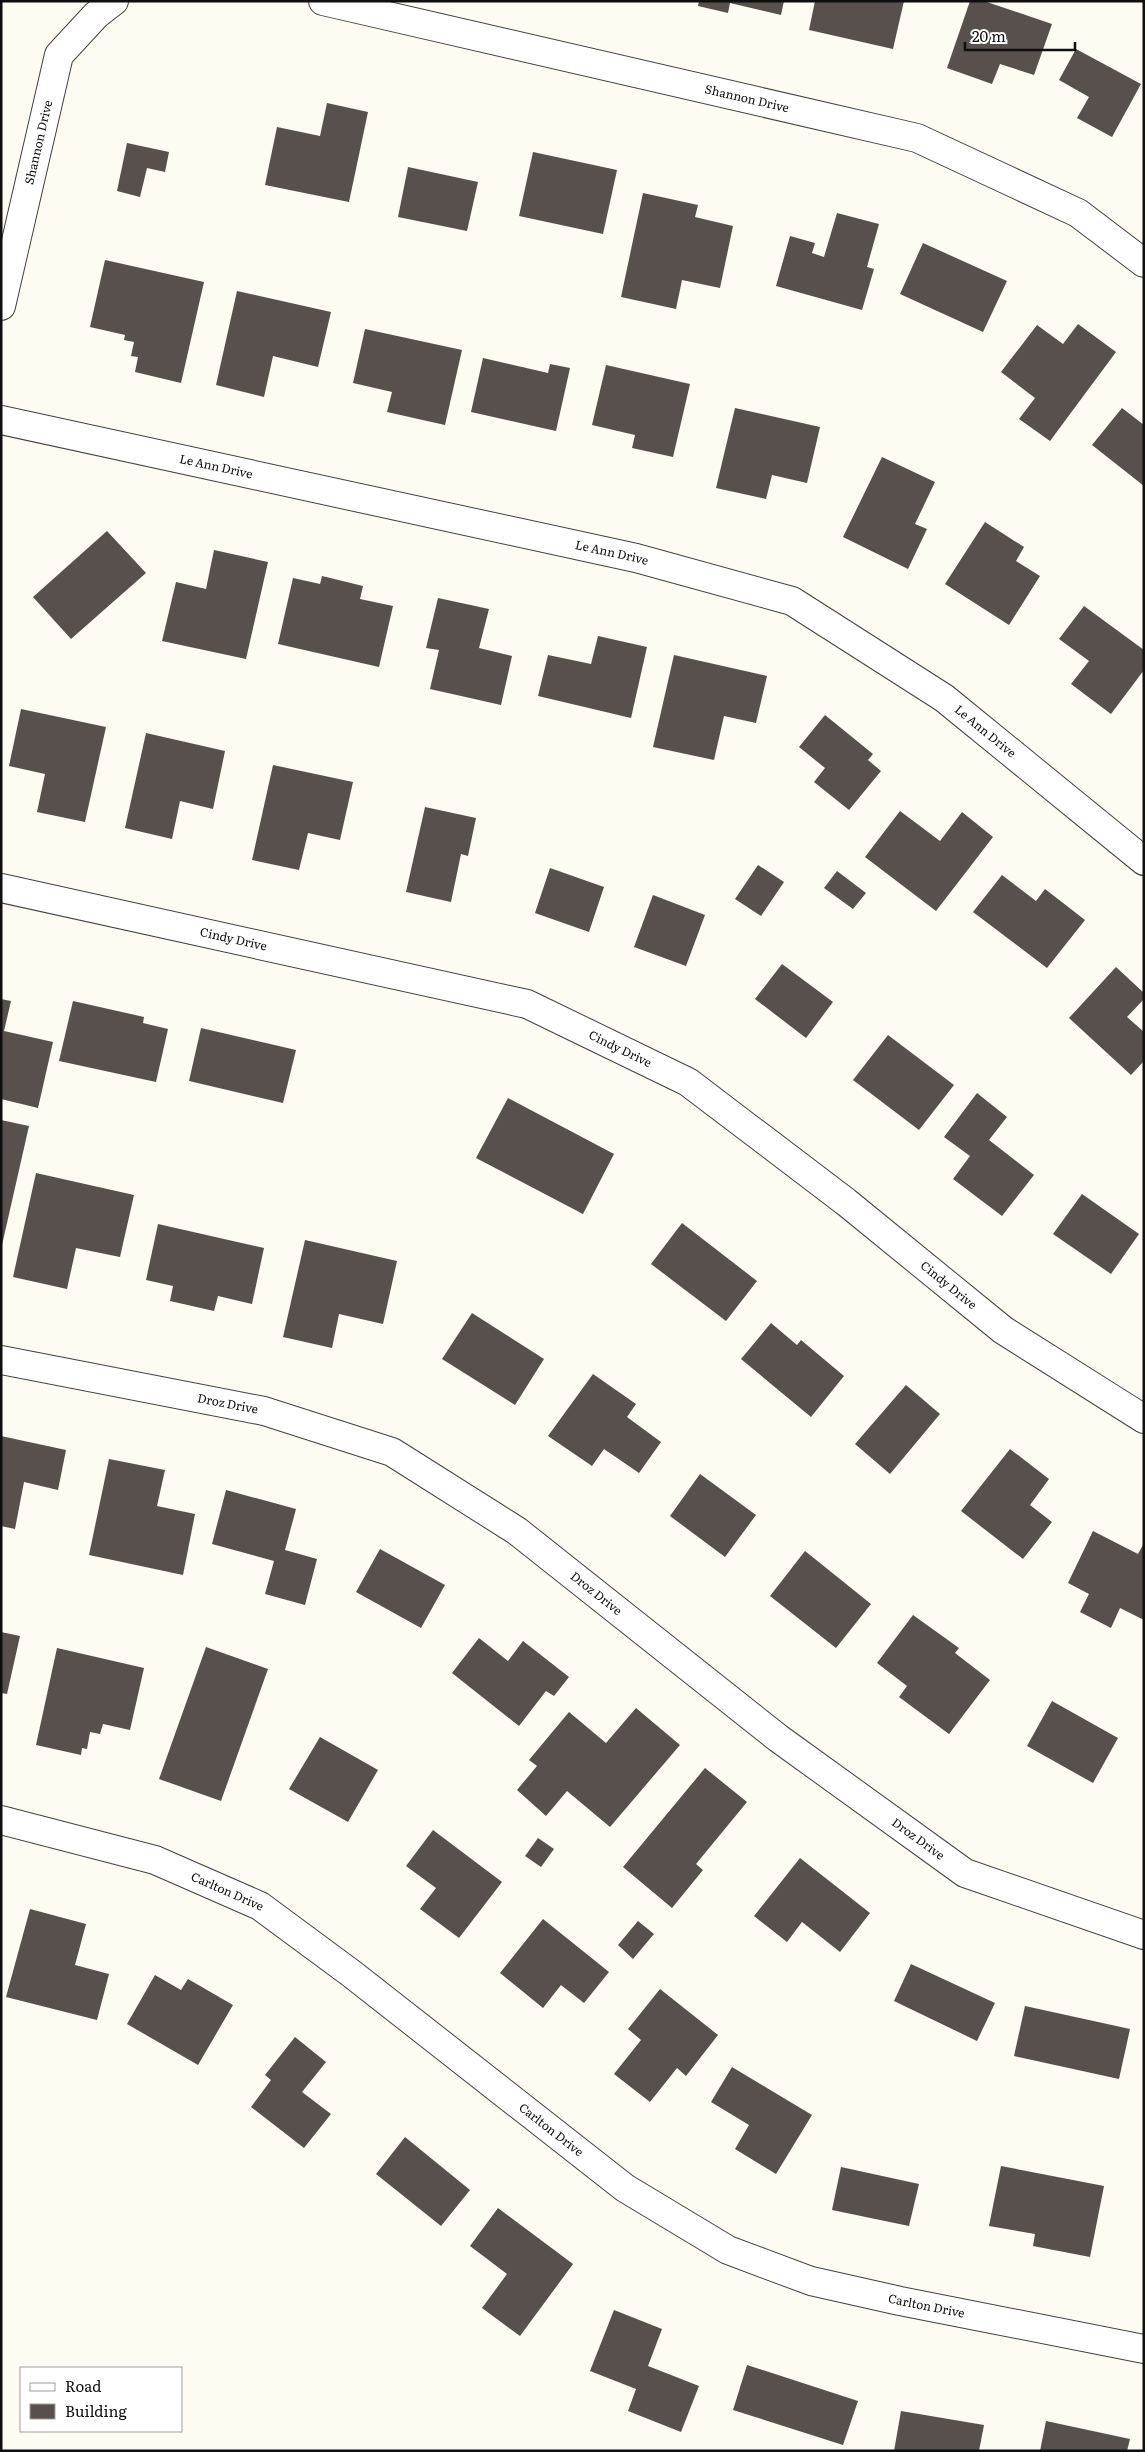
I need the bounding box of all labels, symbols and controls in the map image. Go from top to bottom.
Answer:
scale bar [965,20,1075,52]
text: 20 m [972,24,1006,47]
street label: Shannon Drive [703,79,791,116]
street label: Shannon Drive [19,98,56,186]
street label: Le Ann Drive [178,449,255,482]
street label: Le Ann Drive [574,535,651,569]
street label: Le Ann Drive [951,700,1020,761]
street label: Cindy Drive [198,922,269,954]
street label: Cindy Drive [586,1025,655,1071]
street label: Cindy Drive [917,1256,981,1313]
street label: Droz Drive [196,1388,260,1418]
street label: Droz Drive [567,1567,626,1619]
street label: Droz Drive [888,1813,949,1864]
street label: Carlton Drive [188,1867,267,1915]
street label: Carlton Drive [516,2098,588,2160]
street label: Carlton Drive [887,2289,966,2322]
legend [20,2367,182,2432]
text: Road [65,2374,101,2397]
text: Building [65,2399,127,2422]

